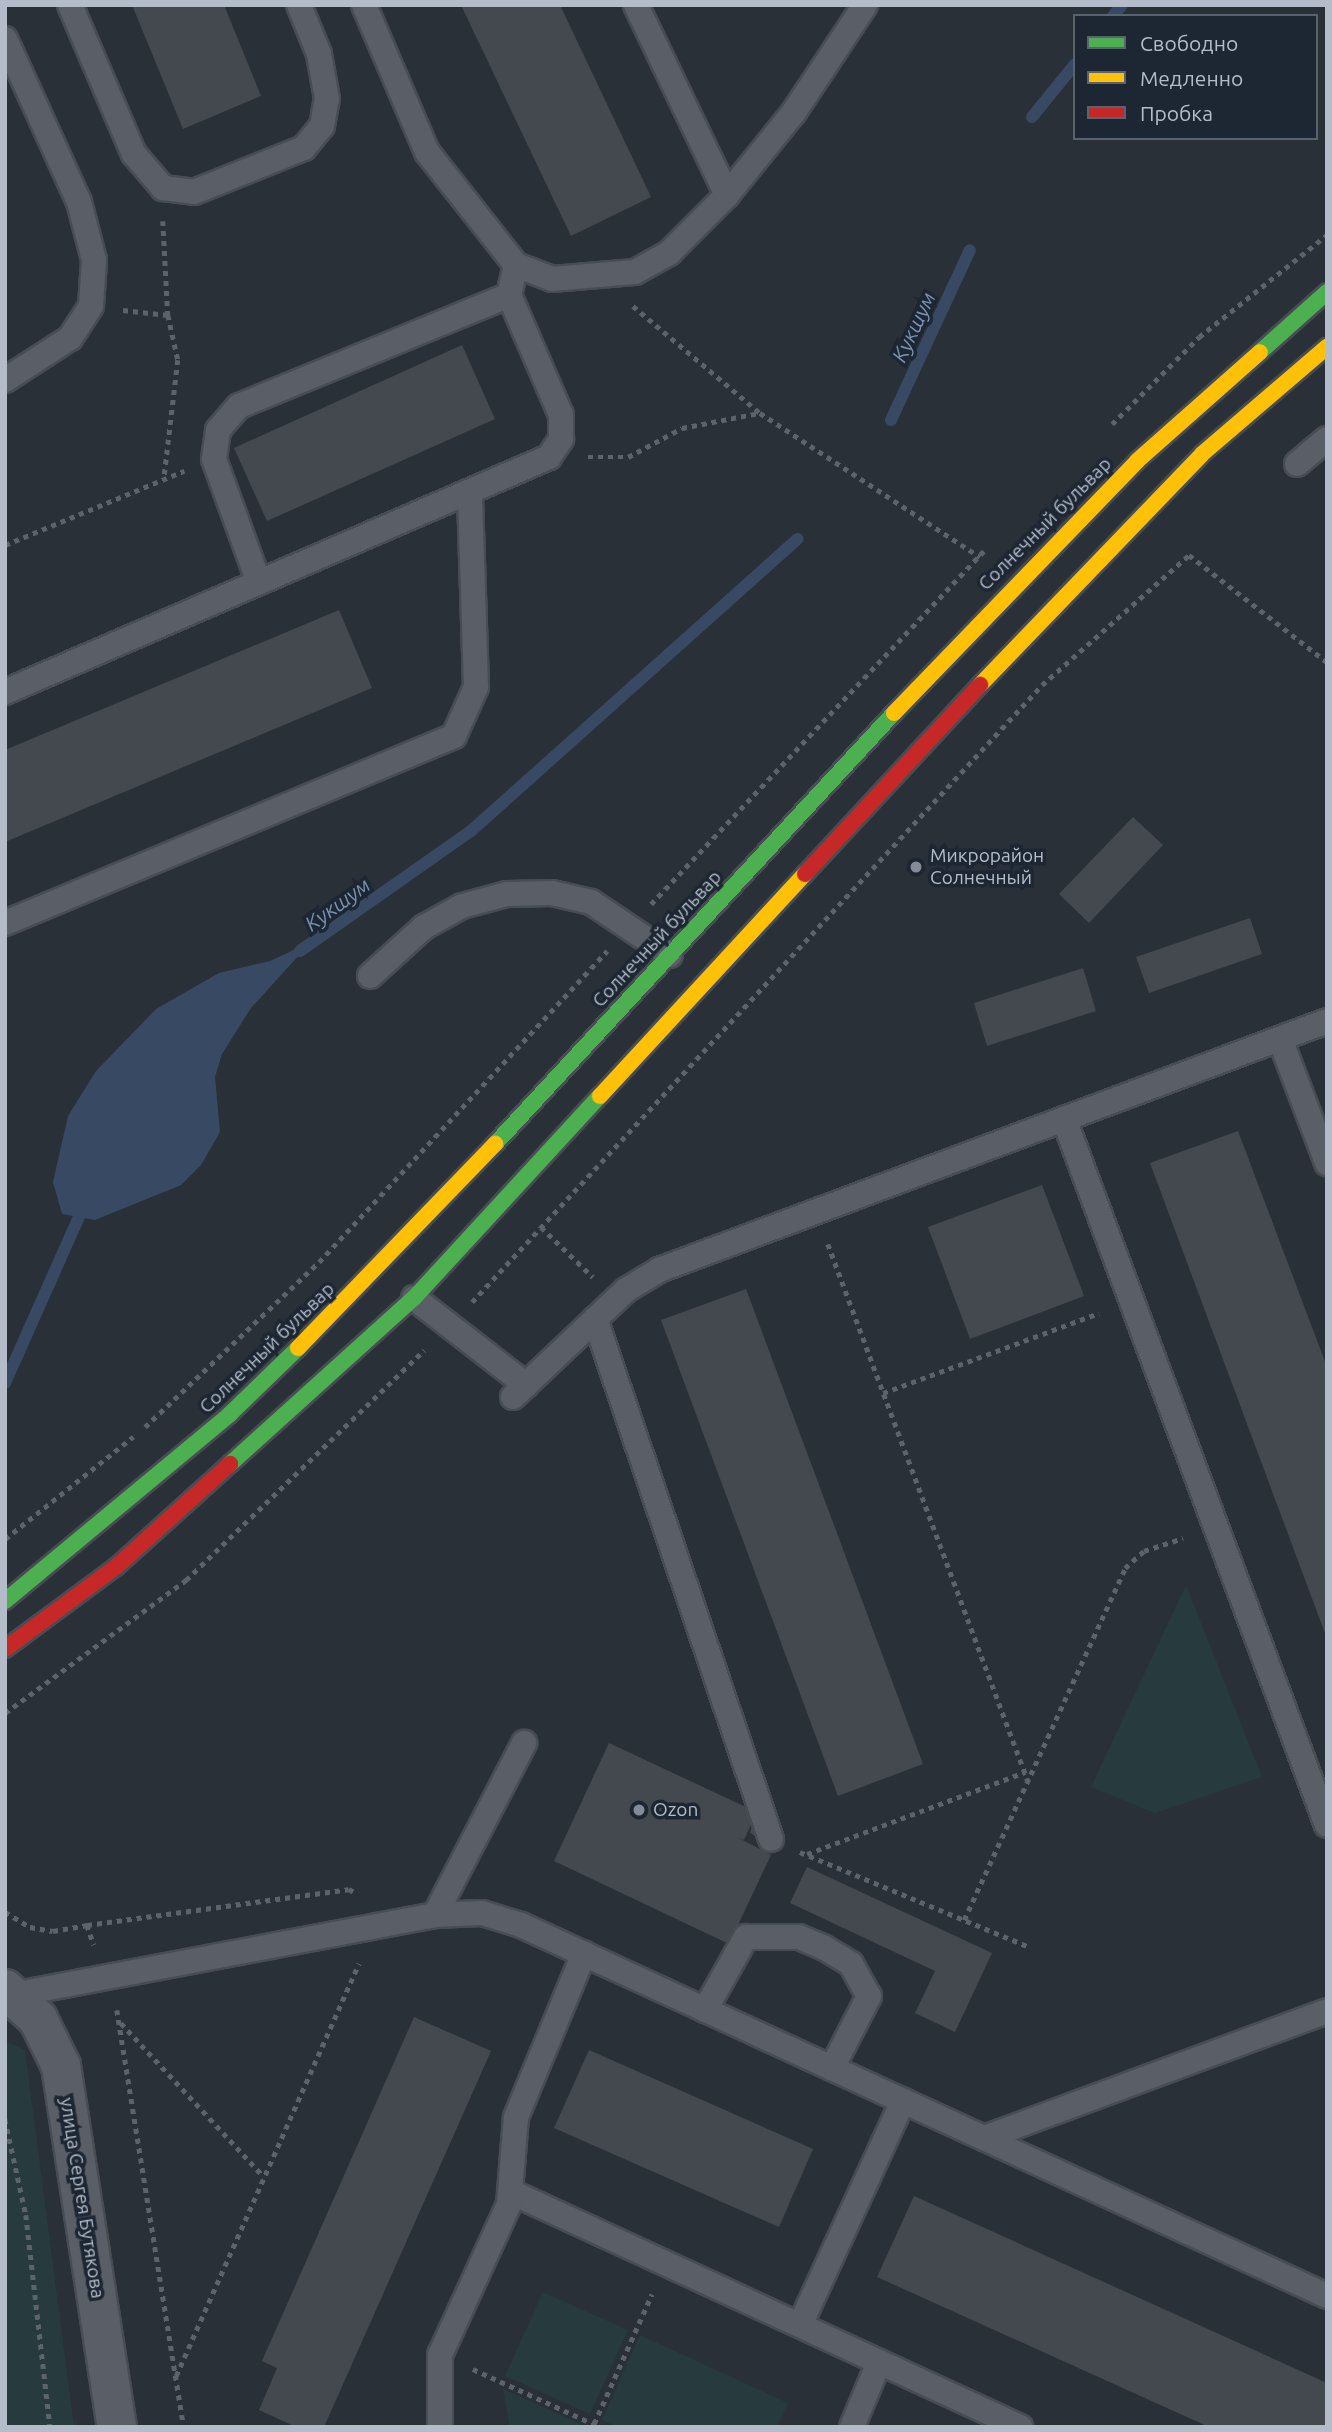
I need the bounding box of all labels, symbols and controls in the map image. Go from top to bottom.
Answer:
legend [1073,14,1318,140]
text: Свободно [1140,31,1238,55]
text: Медленно [1140,66,1243,90]
text: Пробка [1140,101,1213,125]
water label: Кукшум [886,288,940,366]
street label: Солнечный бульвар [974,453,1116,595]
place label: Микрорайон Солнечный [930,845,1044,889]
marker: Микрорайон Солнечный [908,859,924,875]
street label: Солнечный бульвар [588,866,726,1012]
water label: Кукшум [300,872,374,936]
street label: Солнечный бульвар [195,1278,339,1418]
place label: Ozon [653,1799,698,1821]
marker: Ozon [631,1802,647,1818]
street label: улица Сергея Бутякова [55,2096,109,2300]

